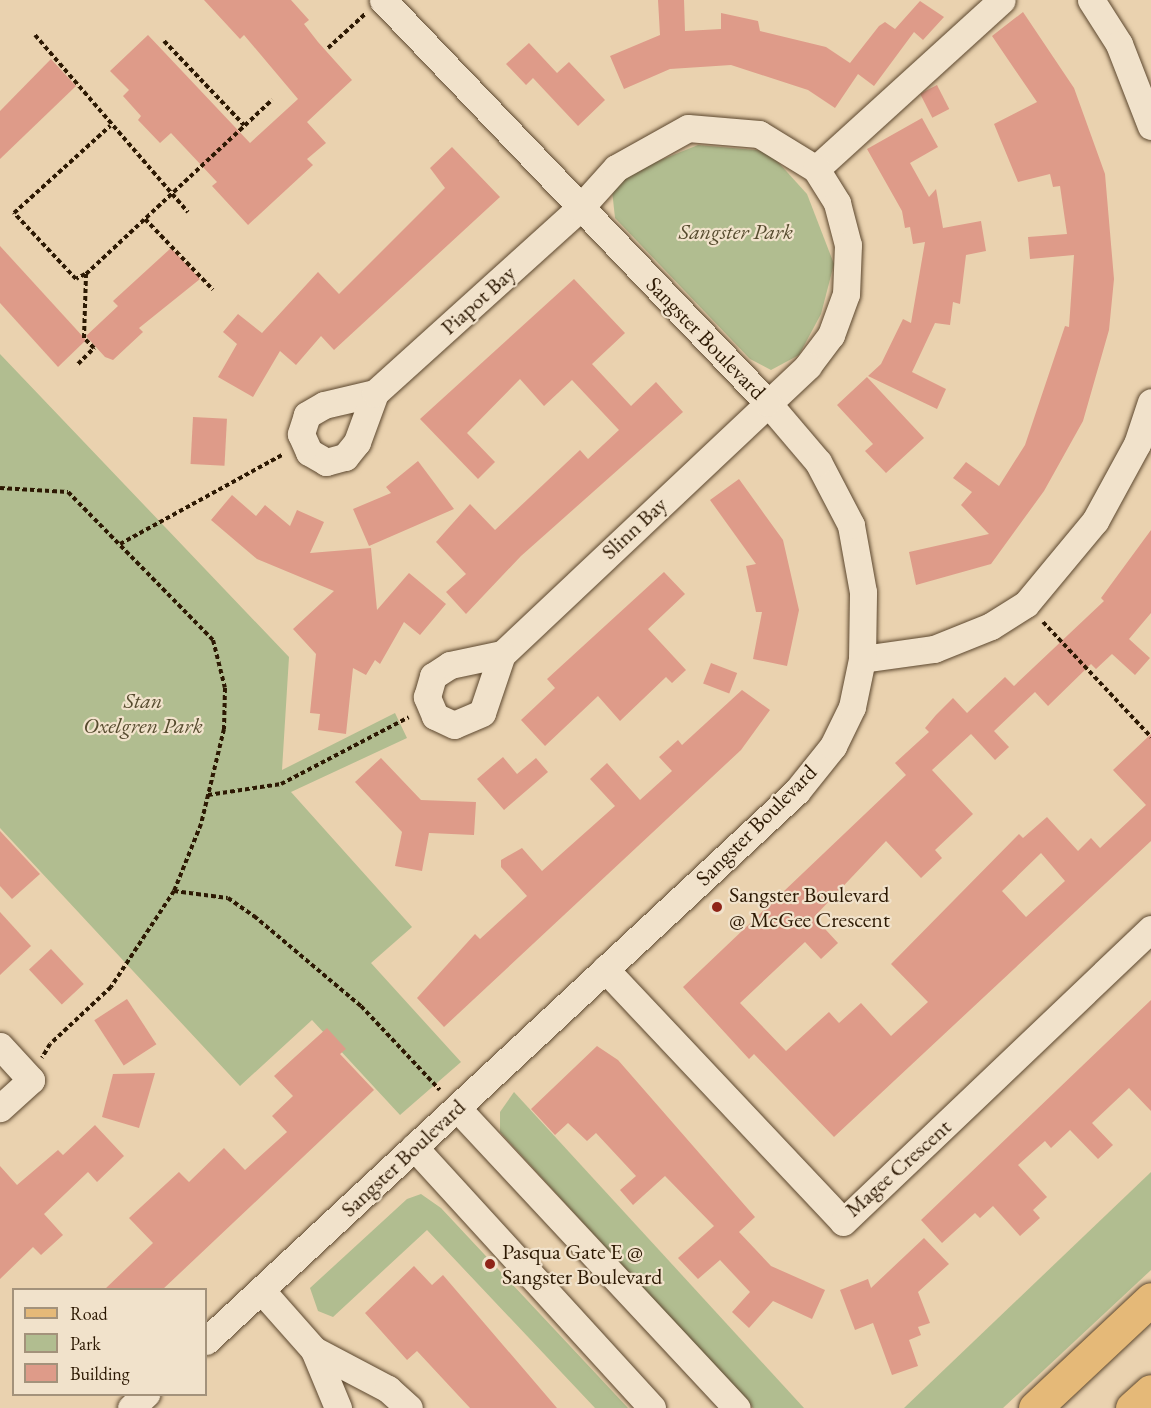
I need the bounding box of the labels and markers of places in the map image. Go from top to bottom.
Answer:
place label: Sangster Boulevard @ McGee Crescent [729,881,890,932]
marker: Sangster Boulevard @ McGee Crescent [710,900,724,914]
place label: Pasqua Gate E @ Sangster Boulevard [502,1238,662,1290]
marker: Pasqua Gate E @ Sangster Boulevard [483,1257,497,1271]

